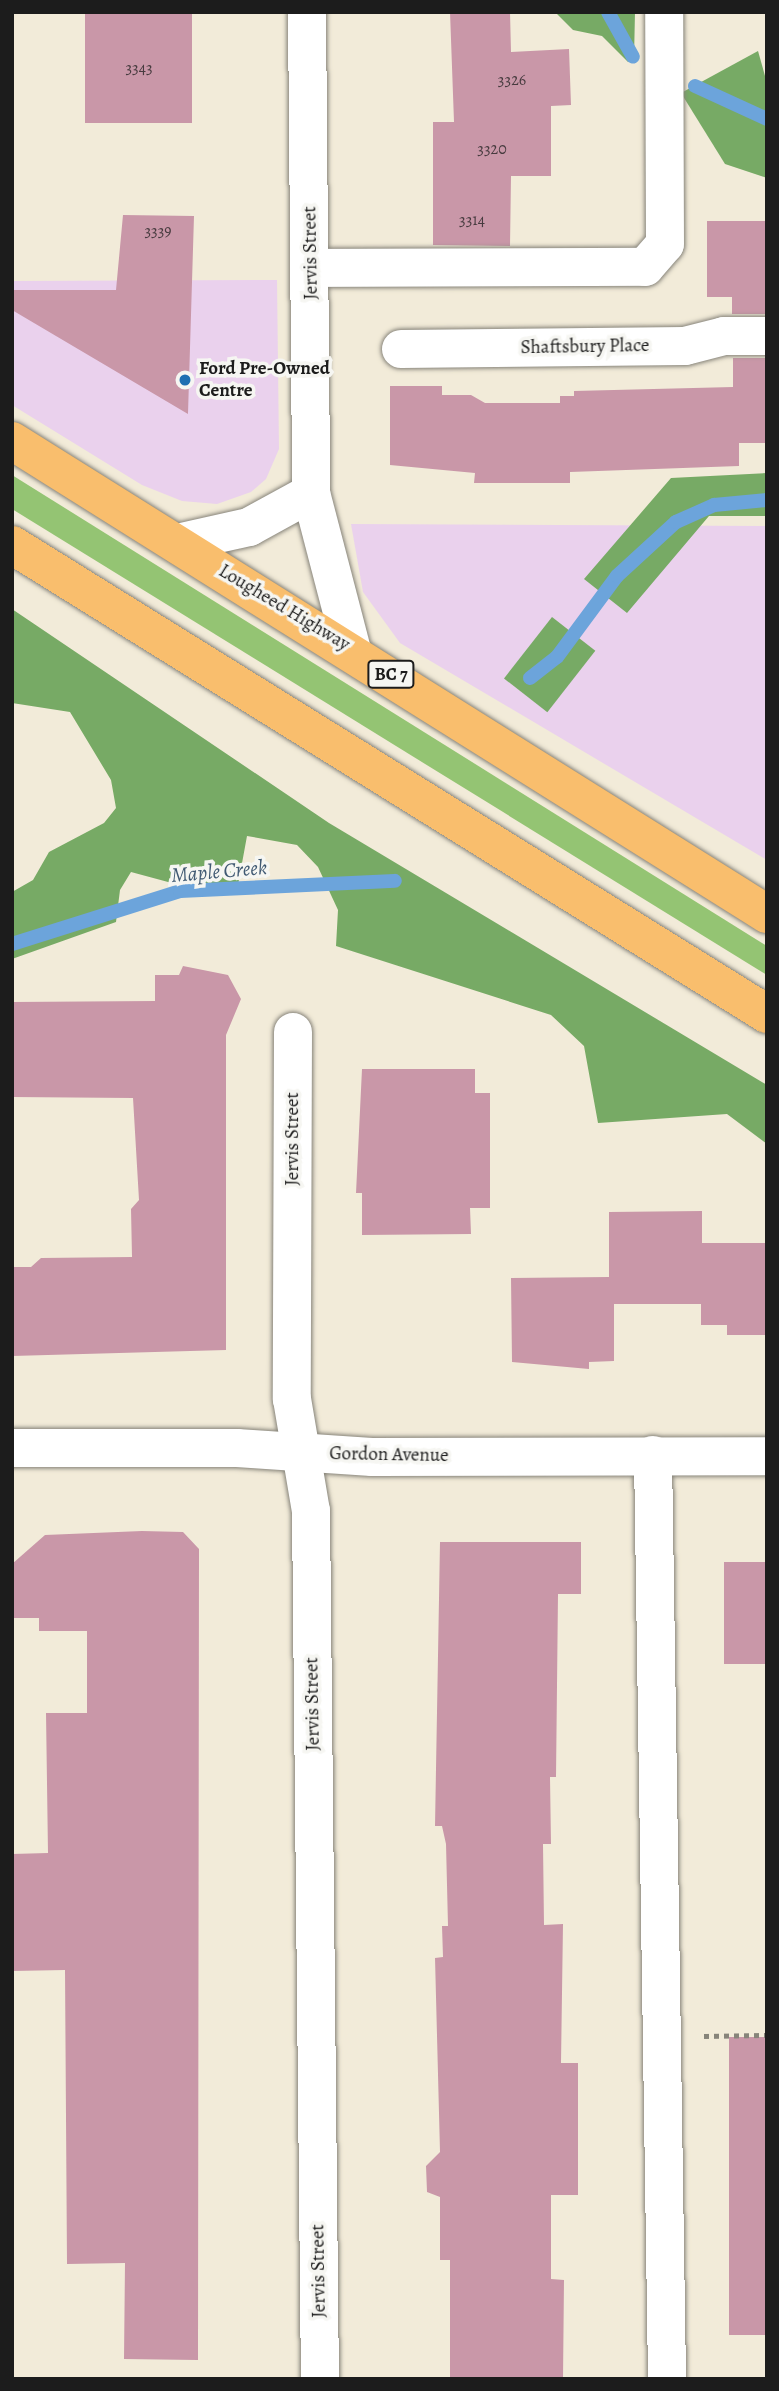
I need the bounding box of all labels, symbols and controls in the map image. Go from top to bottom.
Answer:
house number: 3343 [125,58,153,78]
house number: 3326 [498,70,526,90]
house number: 3320 [477,139,507,159]
street label: Jervis Street [299,206,323,300]
house number: 3314 [459,210,485,230]
house number: 3339 [144,221,172,241]
street label: Shaftsbury Place [520,334,650,360]
place label: Ford Pre-Owned Centre [199,358,330,402]
marker: Ford Pre-Owned Centre [177,372,193,388]
street label: Lougheed Highway [214,560,354,656]
road number: BC 7 [366,660,416,688]
water label: Maple Creek [170,854,268,888]
street label: Jervis Street [282,1092,304,1186]
street label: Gordon Avenue [329,1443,449,1467]
street label: Jervis Street [301,1657,325,1751]
street label: Jervis Street [307,2224,331,2318]

